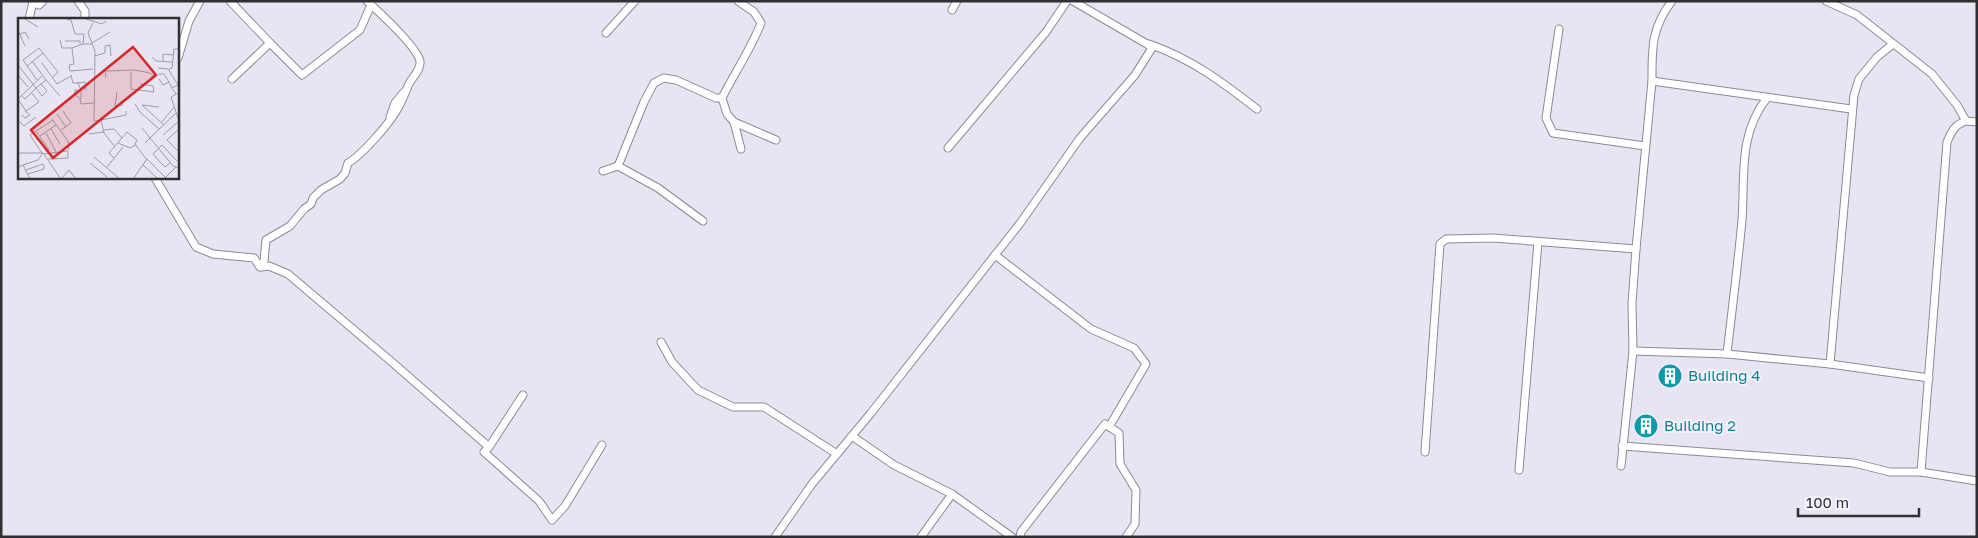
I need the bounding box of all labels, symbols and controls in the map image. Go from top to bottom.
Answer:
inset map [18,18,179,179]
building icon: Building 4 [1657,363,1683,389]
place label: Building 4 [1688,366,1760,384]
building icon: Building 2 [1633,413,1659,439]
place label: Building 2 [1664,416,1736,434]
scale bar [1798,486,1919,518]
text: 100 m [1806,493,1849,511]

